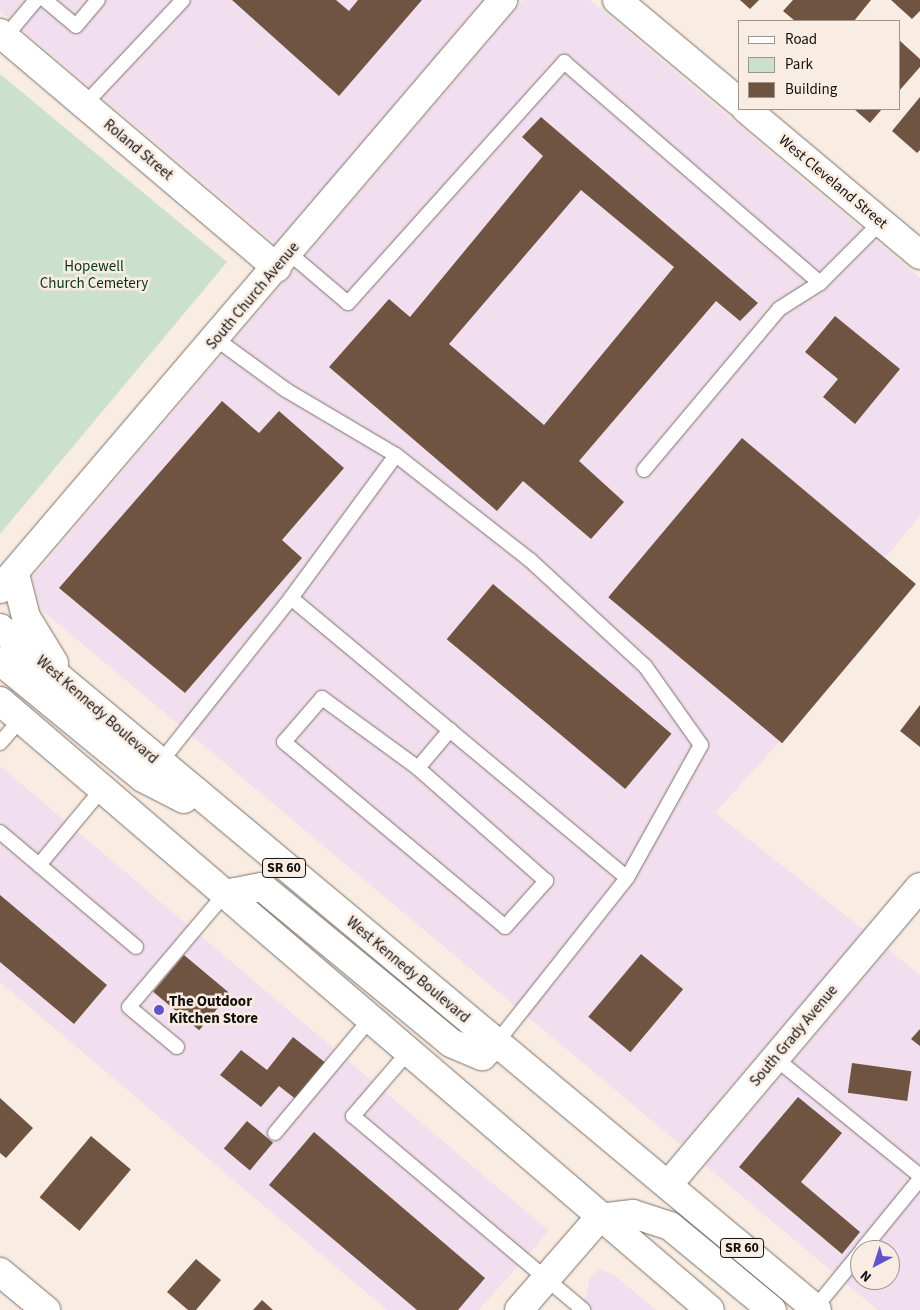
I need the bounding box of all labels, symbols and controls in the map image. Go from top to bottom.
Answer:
legend [738,20,900,110]
text: Road [785,29,817,50]
text: Park [785,54,813,75]
text: Building [785,79,837,100]
street label: Roland Street [100,116,176,184]
street label: West Cleveland Street [775,131,891,233]
street label: South Church Avenue [203,239,303,353]
park label: Hopewell Church Cemetery [40,257,148,292]
street label: West Kennedy Boulevard [32,652,162,768]
road number: SR 60 [262,856,306,880]
street label: West Kennedy Boulevard [343,913,473,1027]
street label: South Grady Avenue [746,982,842,1090]
place label: The Outdoor Kitchen Store [169,992,258,1027]
marker: The Outdoor Kitchen Store [153,1004,165,1016]
road number: SR 60 [720,1236,764,1260]
north arrow [850,1240,900,1290]
text: N [856,1265,876,1286]

